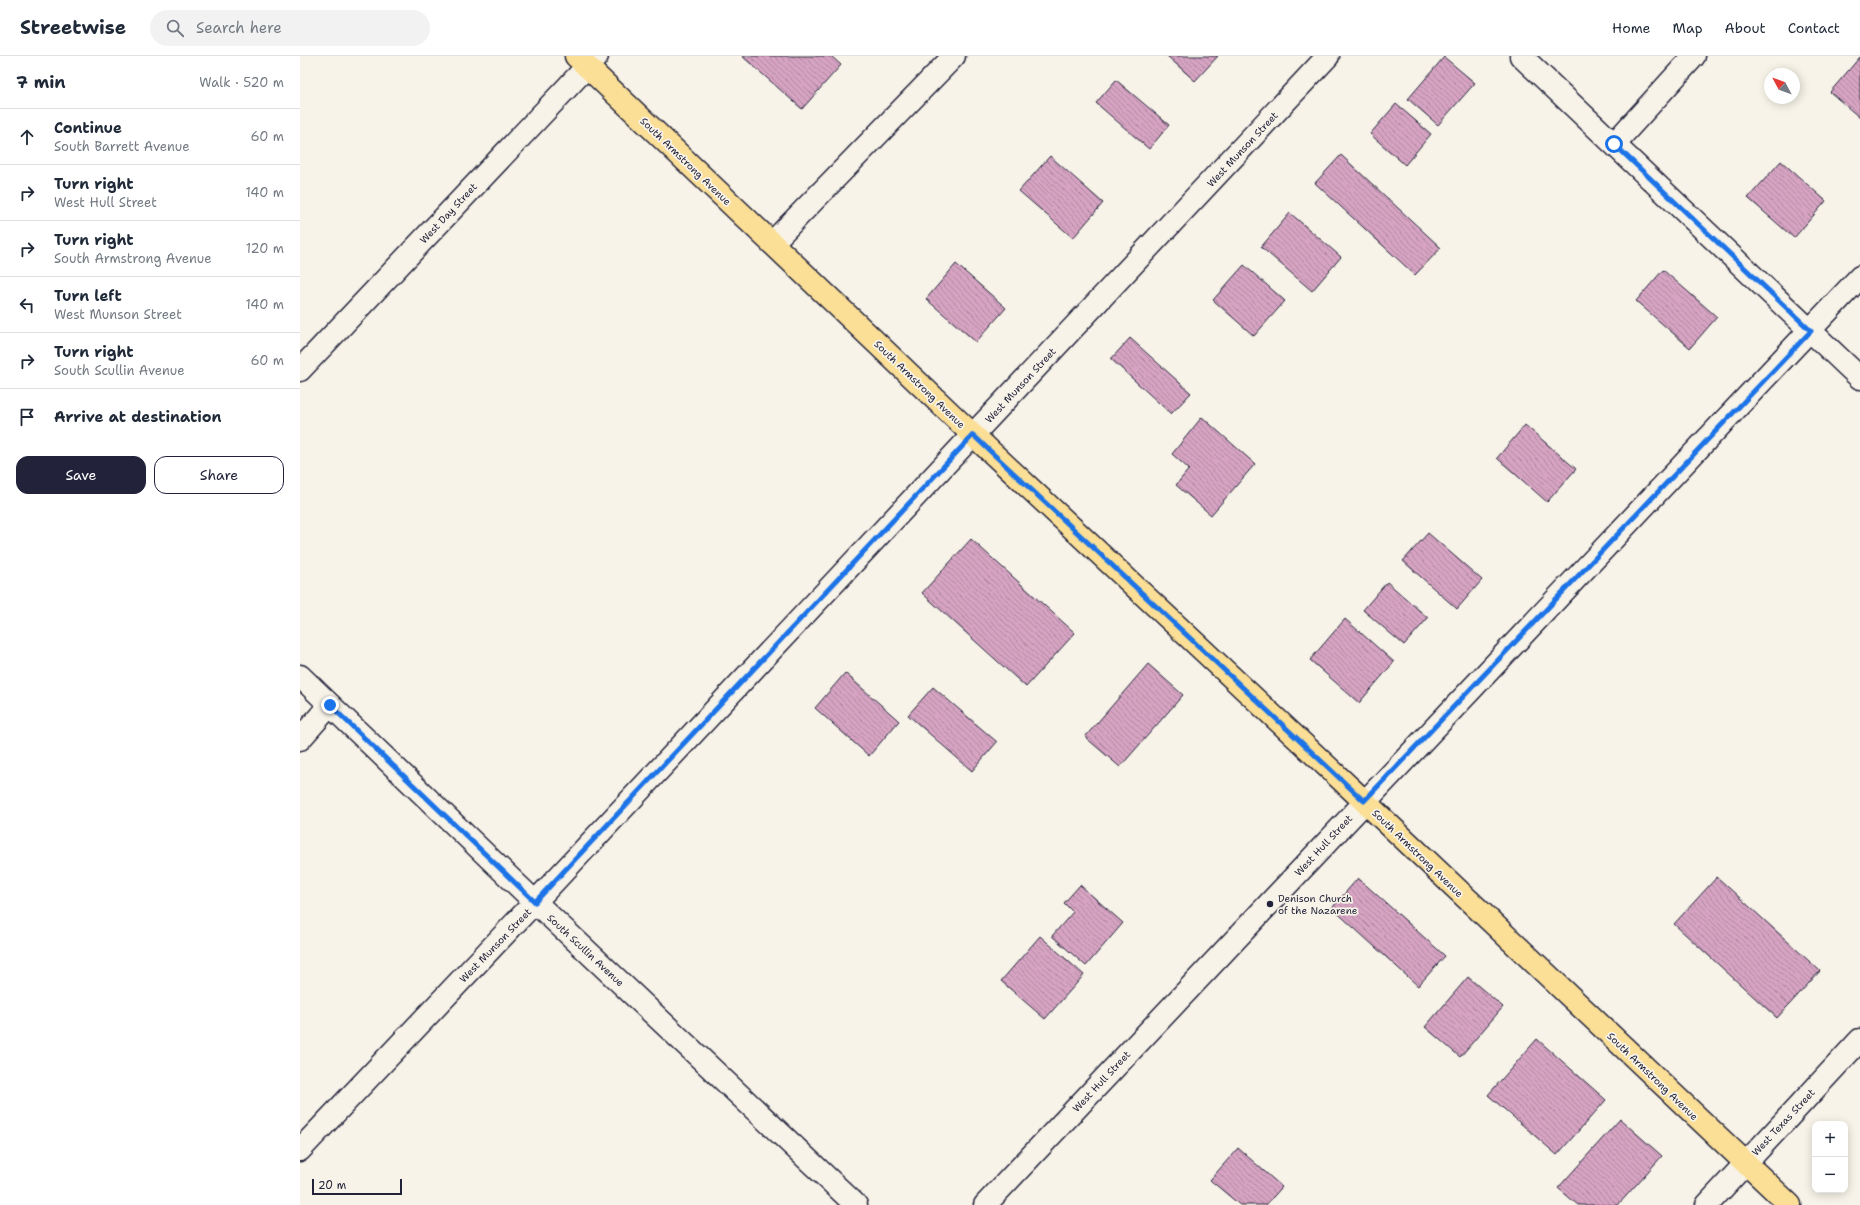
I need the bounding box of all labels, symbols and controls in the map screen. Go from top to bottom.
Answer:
search box [150,10,430,46]
text: Streetwise [20,15,126,40]
icon: search [164,17,186,39]
text: Search here [196,18,282,38]
text: Home [1612,19,1651,37]
text: Map [1673,19,1703,37]
text: About [1725,19,1766,37]
text: Contact [1788,19,1840,37]
north arrow [1764,68,1800,104]
text: 7 min [16,71,66,93]
text: Walk · 520 m [199,74,284,91]
street label: West Munson Street [1204,109,1281,190]
street label: South Armstrong Avenue [638,115,734,208]
text: Continue [54,118,122,138]
icon: ahead [16,126,38,148]
text: 60 m [251,128,284,145]
route start [1605,135,1623,153]
text: South Barrett Avenue [54,138,190,155]
text: Turn right [54,174,134,194]
street label: West Day Street [417,180,480,246]
icon: right [16,182,38,204]
text: 140 m [245,184,284,201]
text: West Hull Street [54,194,157,211]
text: Turn right [54,230,134,250]
icon: right [16,238,38,260]
text: 120 m [246,240,284,257]
text: South Armstrong Avenue [54,250,212,267]
text: Turn left [54,286,122,306]
icon: left [16,294,38,316]
text: 140 m [245,296,284,313]
text: West Munson Street [54,306,182,323]
street label: South Armstrong Avenue [872,338,968,431]
text: Turn right [54,342,134,362]
street label: West Munson Street [982,345,1059,426]
icon: right [16,350,38,372]
text: 60 m [251,352,284,369]
text: South Scullin Avenue [54,362,185,379]
icon: arrive [16,406,38,428]
text: Arrive at destination [54,407,222,427]
button: Save [16,456,146,494]
button: Share [154,456,284,494]
route end [321,696,339,714]
street label: South Armstrong Avenue [1370,807,1466,900]
street label: West Hull Street [1292,812,1355,879]
place label: Denison Church of the Nazarene [1278,892,1358,917]
marker: Denison Church of the Nazarene [1265,899,1275,909]
street label: West Munson Street [457,905,534,985]
street label: South Scullin Avenue [544,911,627,990]
street label: South Armstrong Avenue [1605,1030,1701,1123]
street label: West Hull Street [1070,1048,1133,1115]
street label: West Texas Street [1749,1086,1818,1159]
map controls [1812,1121,1848,1193]
button: + [1812,1121,1848,1157]
button: − [1812,1157,1848,1193]
scale bar [312,1177,402,1196]
text: 20 m [318,1178,346,1193]

